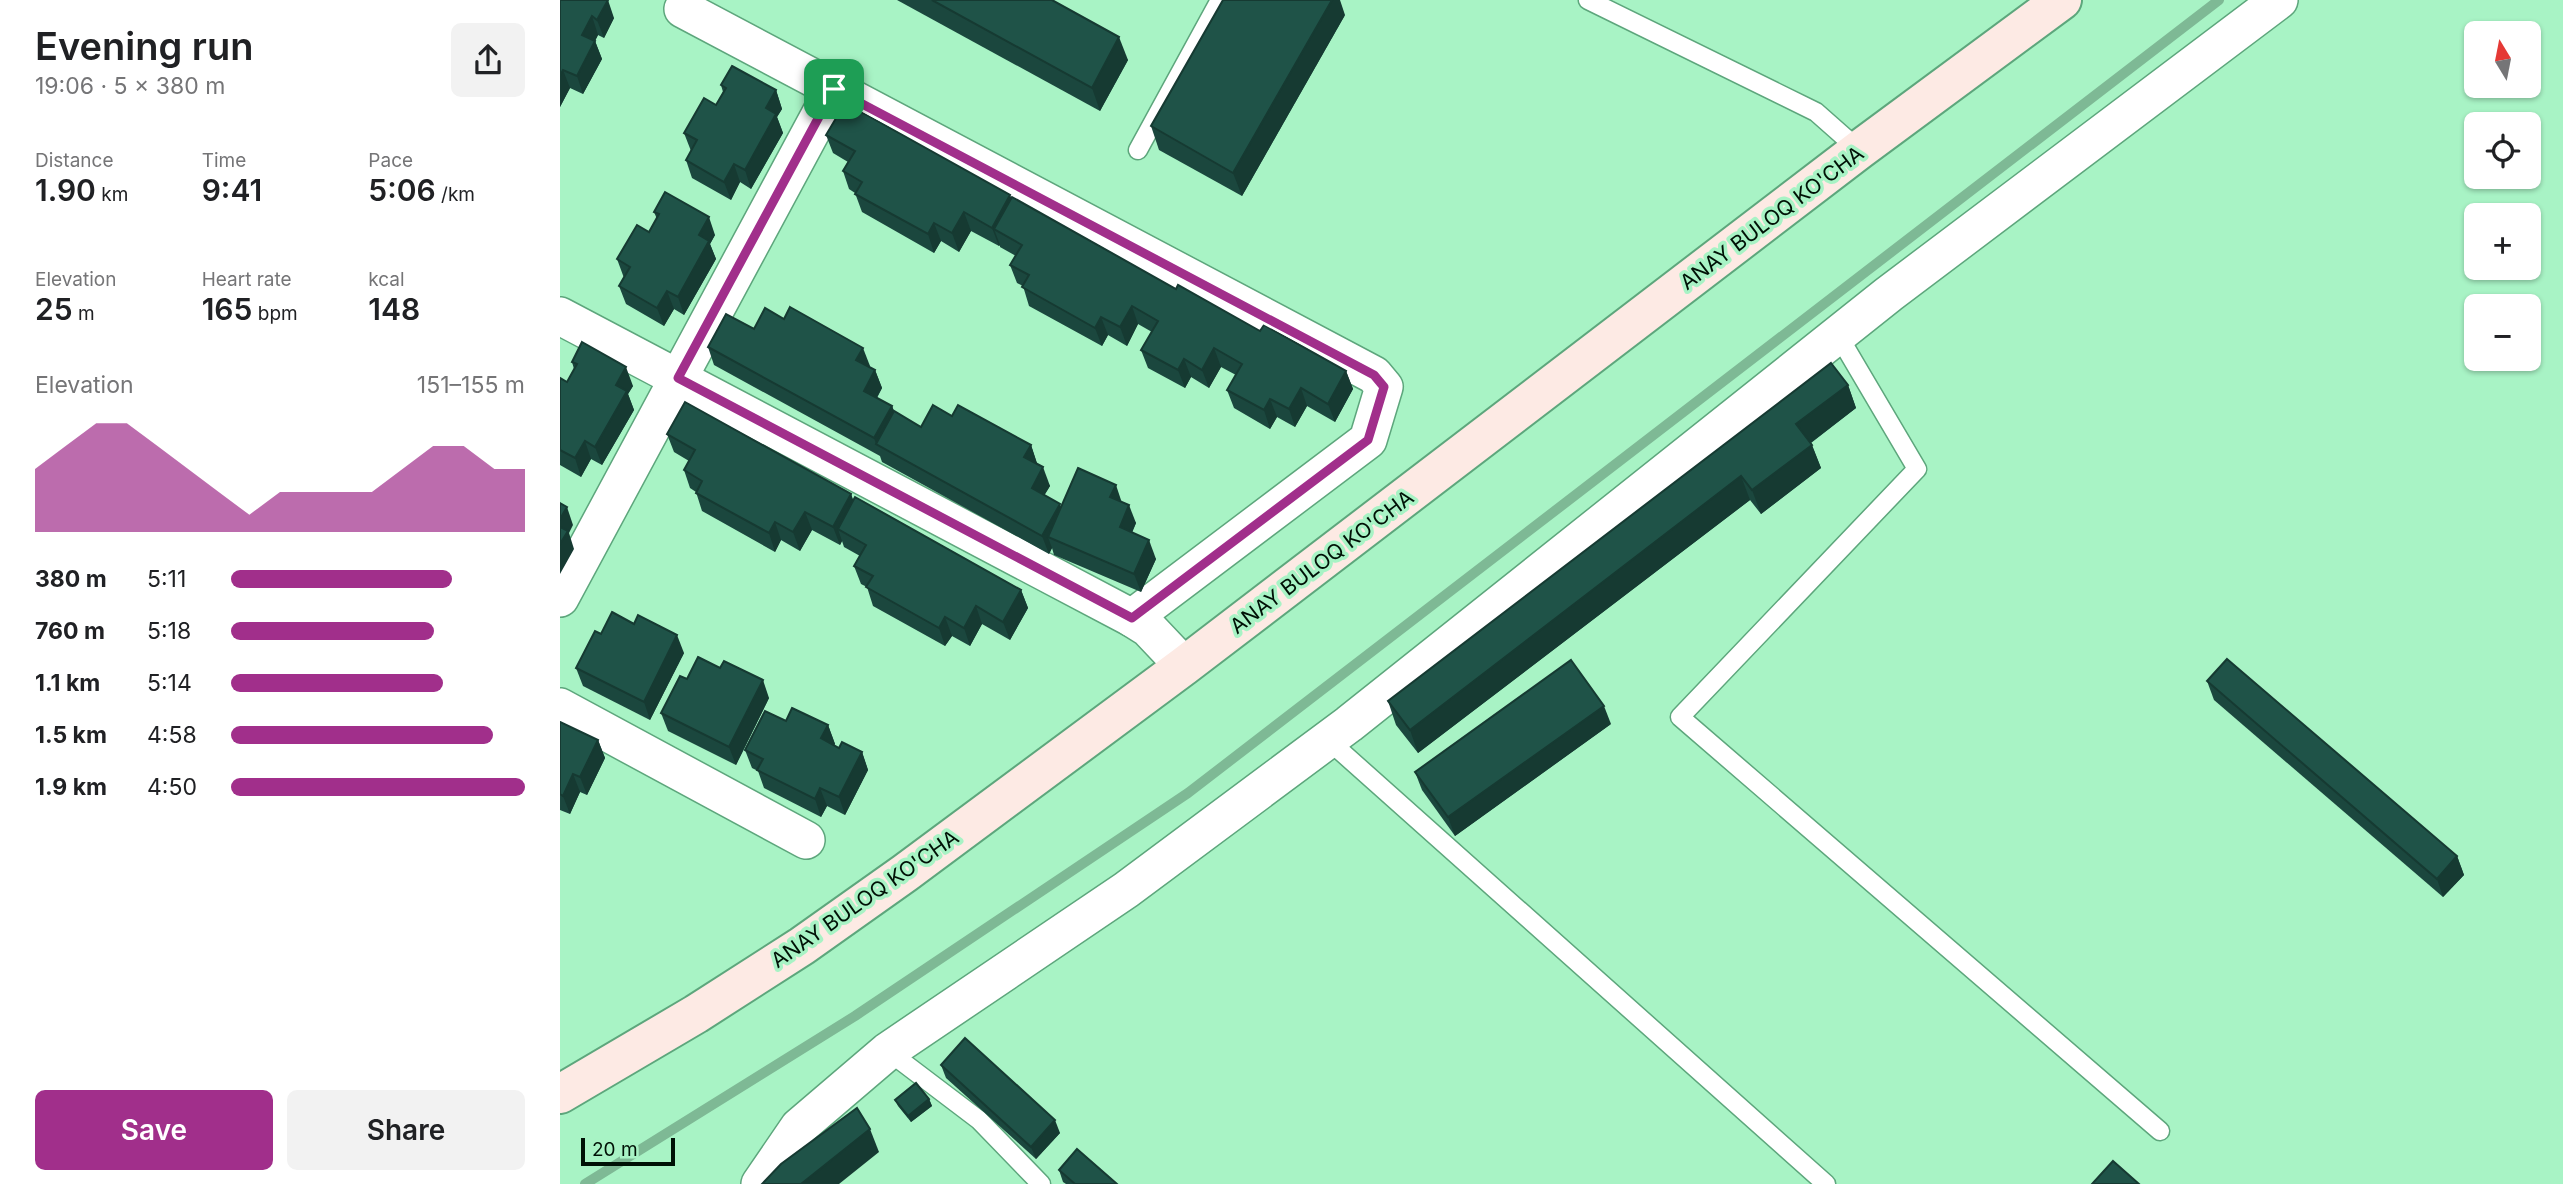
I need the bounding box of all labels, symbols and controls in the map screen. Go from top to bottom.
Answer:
north arrow [2464,21,2541,98]
map controls [2464,21,2541,371]
text: Evening run [35,23,253,69]
button: share [451,23,525,97]
pin [804,59,864,119]
icon: arrive [815,70,853,108]
text: 19:06 · 5 × 380 m [35,72,225,100]
button: locate [2464,112,2541,189]
street label: ANAY BULOQ KO'CHA [1675,140,1868,295]
text: Distance [35,149,113,172]
text: Time [202,149,246,172]
text: Pace [368,149,413,172]
text: 1.90 [35,172,96,208]
text: 9:41 [202,172,262,208]
text: 5:06 [368,172,436,208]
text: km [96,183,128,206]
text: /km [436,183,475,206]
button: + [2464,203,2541,280]
text: Elevation [35,268,116,291]
text: Heart rate [202,268,292,291]
text: kcal [368,268,405,291]
text: 25 [35,291,73,327]
text: 165 [202,291,252,327]
text: 148 [368,291,420,327]
button: − [2464,294,2541,371]
text: m [73,302,95,325]
text: bpm [252,302,298,325]
text: Elevation [35,371,134,399]
text: 151–155 m [417,371,525,399]
street label: ANAY BULOQ KO'CHA [1225,484,1418,639]
text: 380 m [35,565,107,593]
text: 5:11 [147,565,186,593]
text: 760 m [35,617,105,645]
text: 5:18 [147,617,191,645]
text: 1.1 km [35,669,100,697]
text: 5:14 [147,669,192,697]
text: 1.5 km [35,721,107,749]
text: 4:58 [147,721,197,749]
text: 1.9 km [35,773,107,801]
text: 4:50 [147,773,197,801]
street label: ANAY BULOQ KO'CHA [766,824,963,973]
button: Save [35,1090,273,1170]
button: Share [287,1090,525,1170]
scale bar [581,1135,676,1167]
text: 20 m [592,1138,638,1161]

